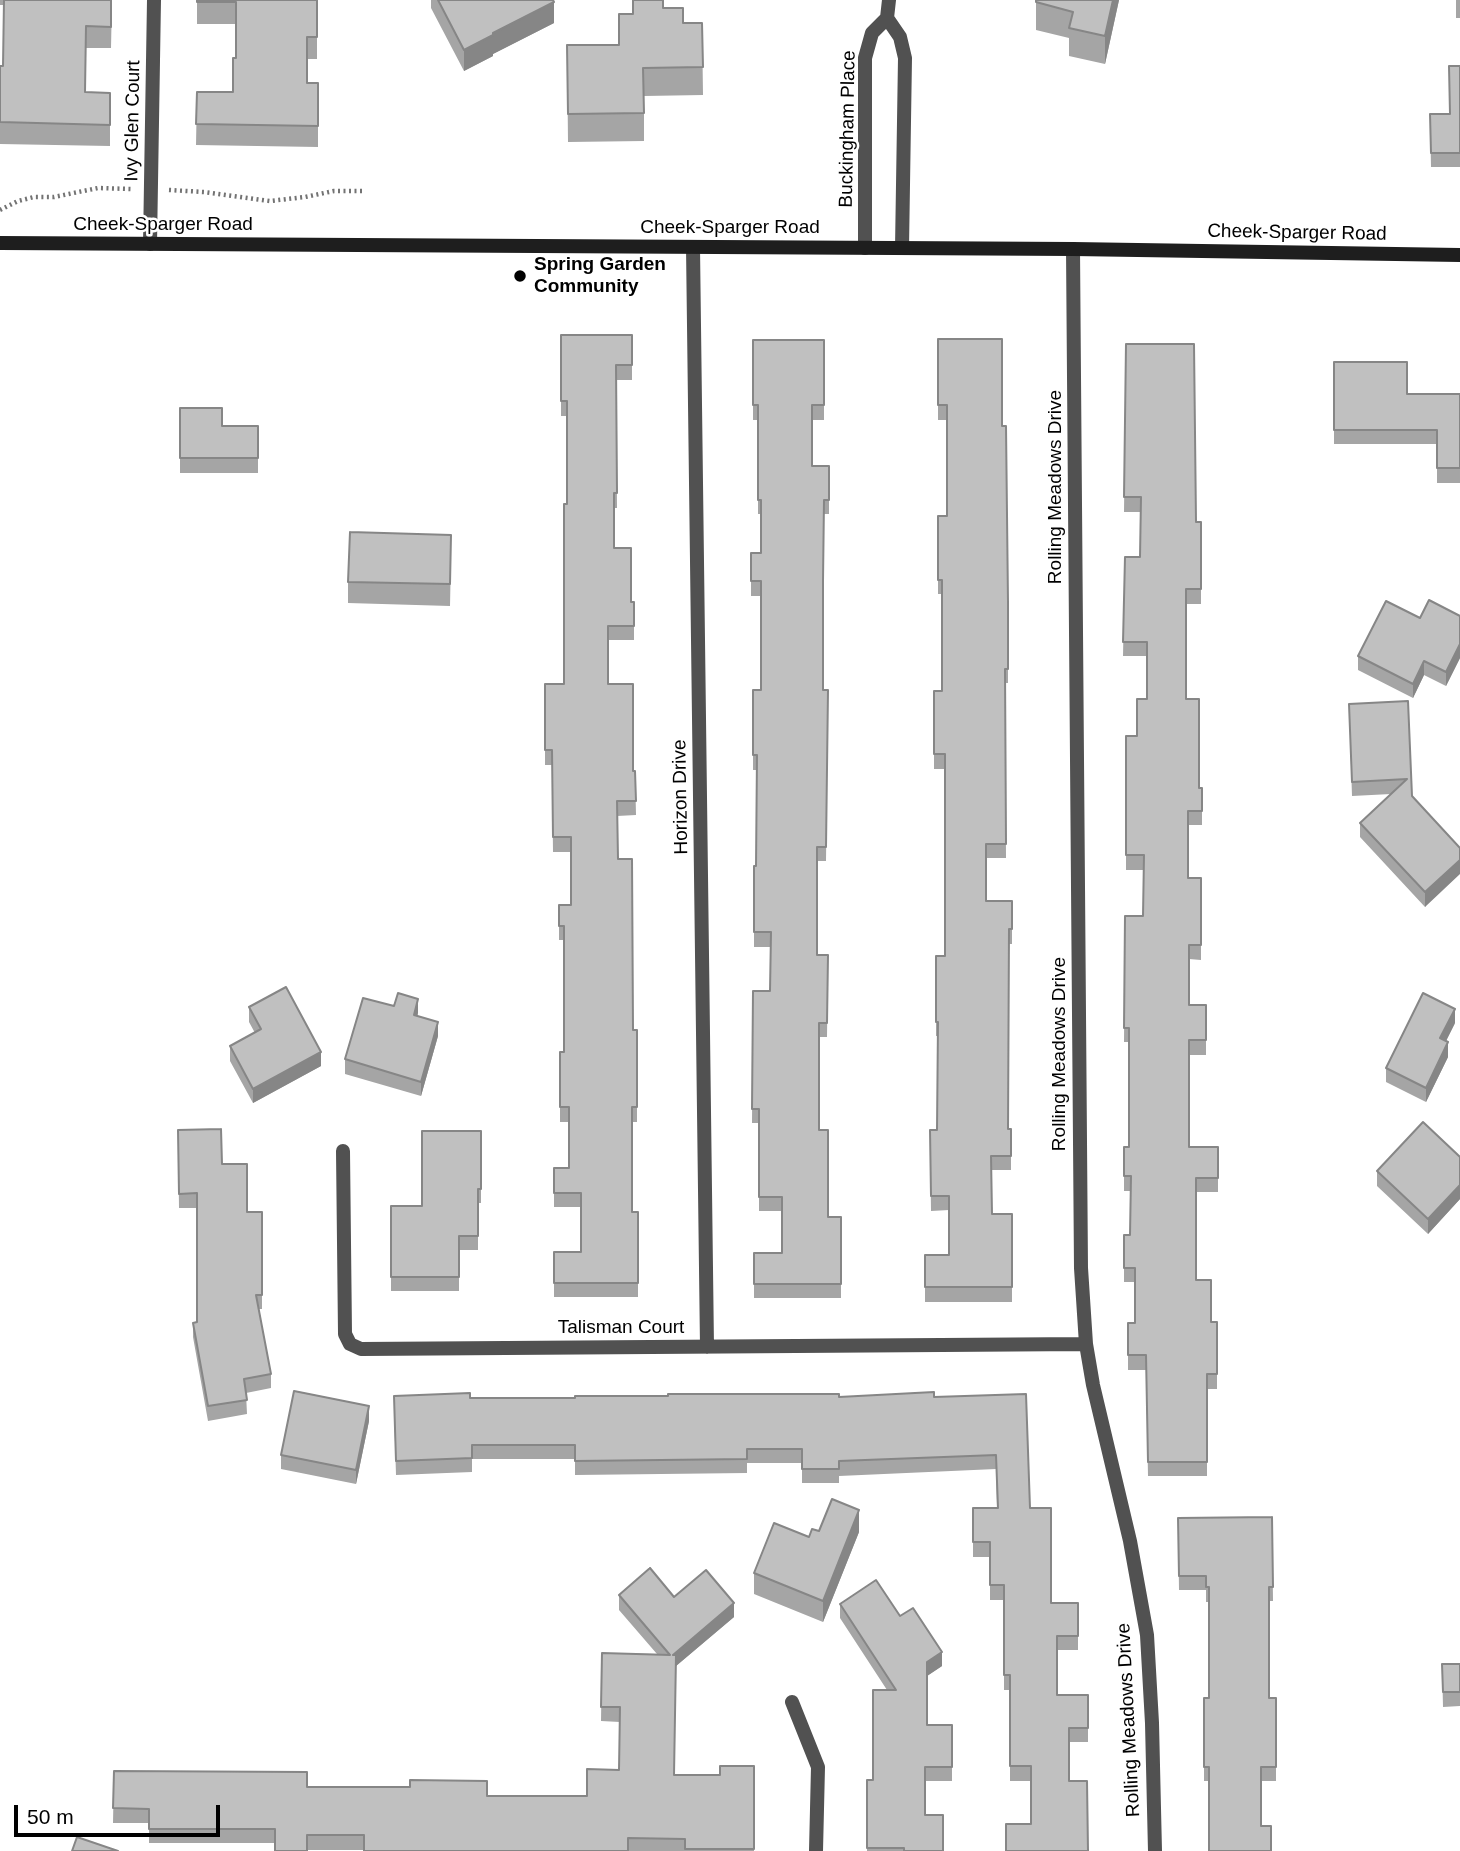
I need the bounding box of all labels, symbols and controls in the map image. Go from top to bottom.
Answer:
street label: Buckingham Place [835,50,861,208]
street label: Ivy Glen Court [121,60,145,182]
street label: Cheek-Sparger Road [73,214,253,236]
street label: Cheek-Sparger Road [640,217,820,239]
street label: Cheek-Sparger Road [1207,220,1387,246]
place label: Spring Garden Community [534,254,666,298]
marker: Spring Garden Community [512,268,528,284]
street label: Rolling Meadows Drive [1045,390,1067,584]
street label: Horizon Drive [669,739,693,855]
street label: Rolling Meadows Drive [1049,957,1071,1151]
street label: Talisman Court [558,1317,684,1339]
street label: Rolling Meadows Drive [1113,1622,1145,1818]
scale bar [18,1792,224,1836]
text: 50 m [27,1805,74,1828]

